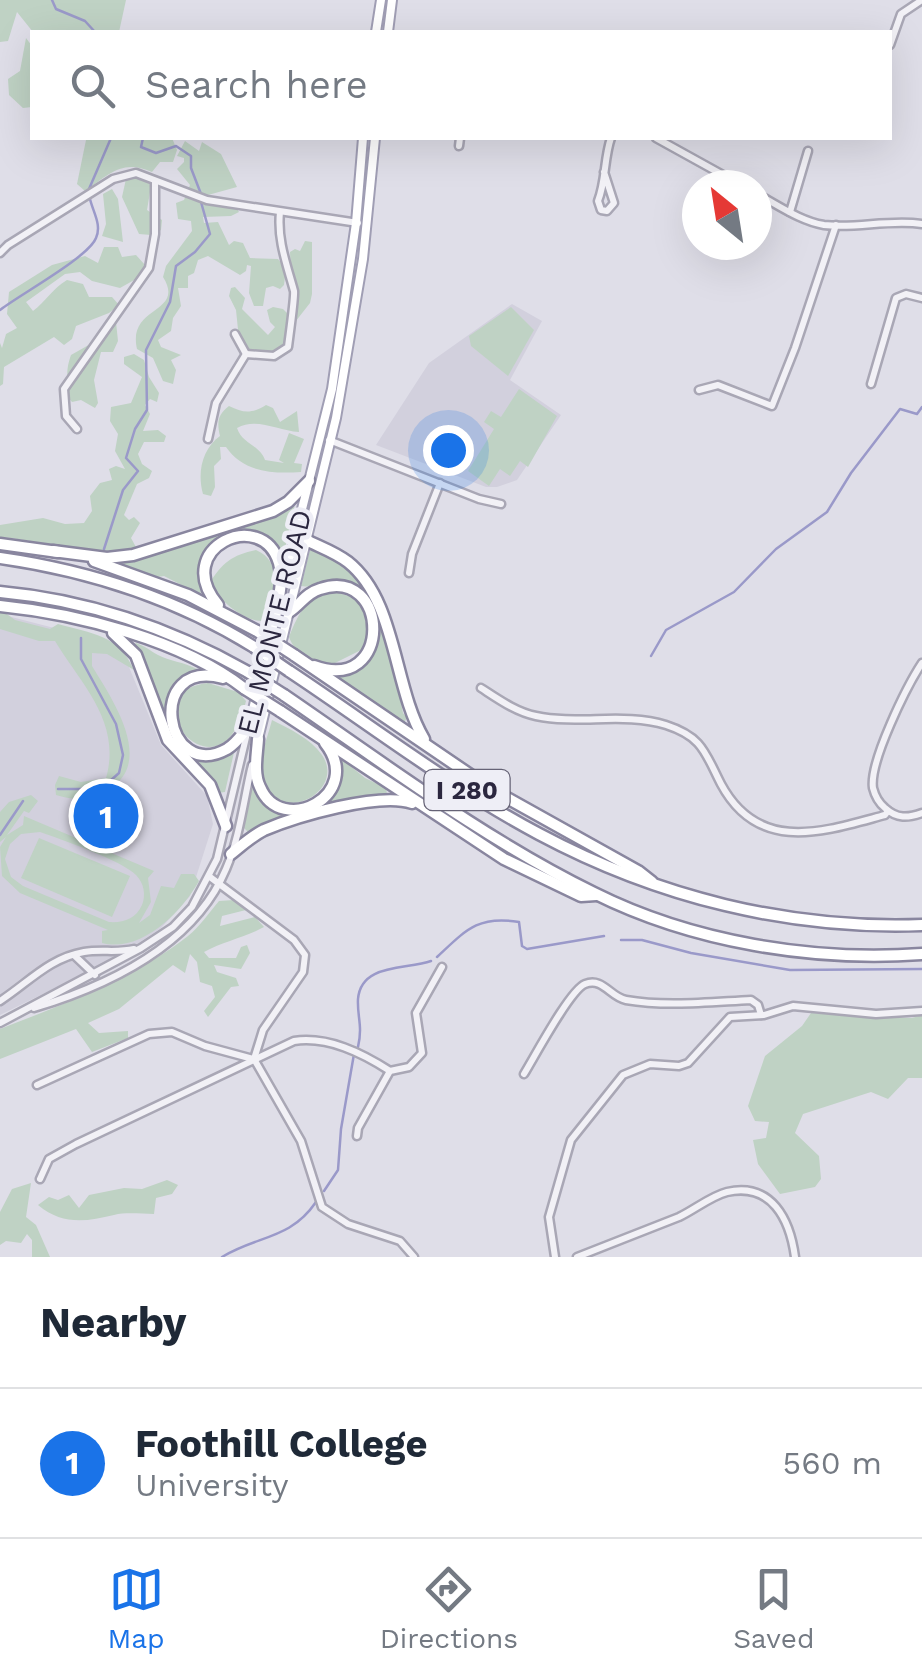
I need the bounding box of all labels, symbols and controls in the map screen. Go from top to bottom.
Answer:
search box [30,30,892,140]
icon: search [65,58,120,113]
text: Search here [145,63,368,107]
north arrow [682,170,772,260]
your location [423,425,474,476]
street label: EL MONTE ROAD [231,506,318,738]
road number: I 280 [424,770,510,810]
pin: 1 [74,778,138,854]
text: Nearby [40,1298,187,1347]
text: Foothill College [135,1422,427,1466]
text: 1 [66,1444,79,1482]
text: 560 m [783,1444,882,1482]
text: University [135,1466,289,1504]
tab: Map [108,1562,165,1655]
tab: Directions [380,1562,518,1655]
tab: Saved [733,1562,814,1655]

